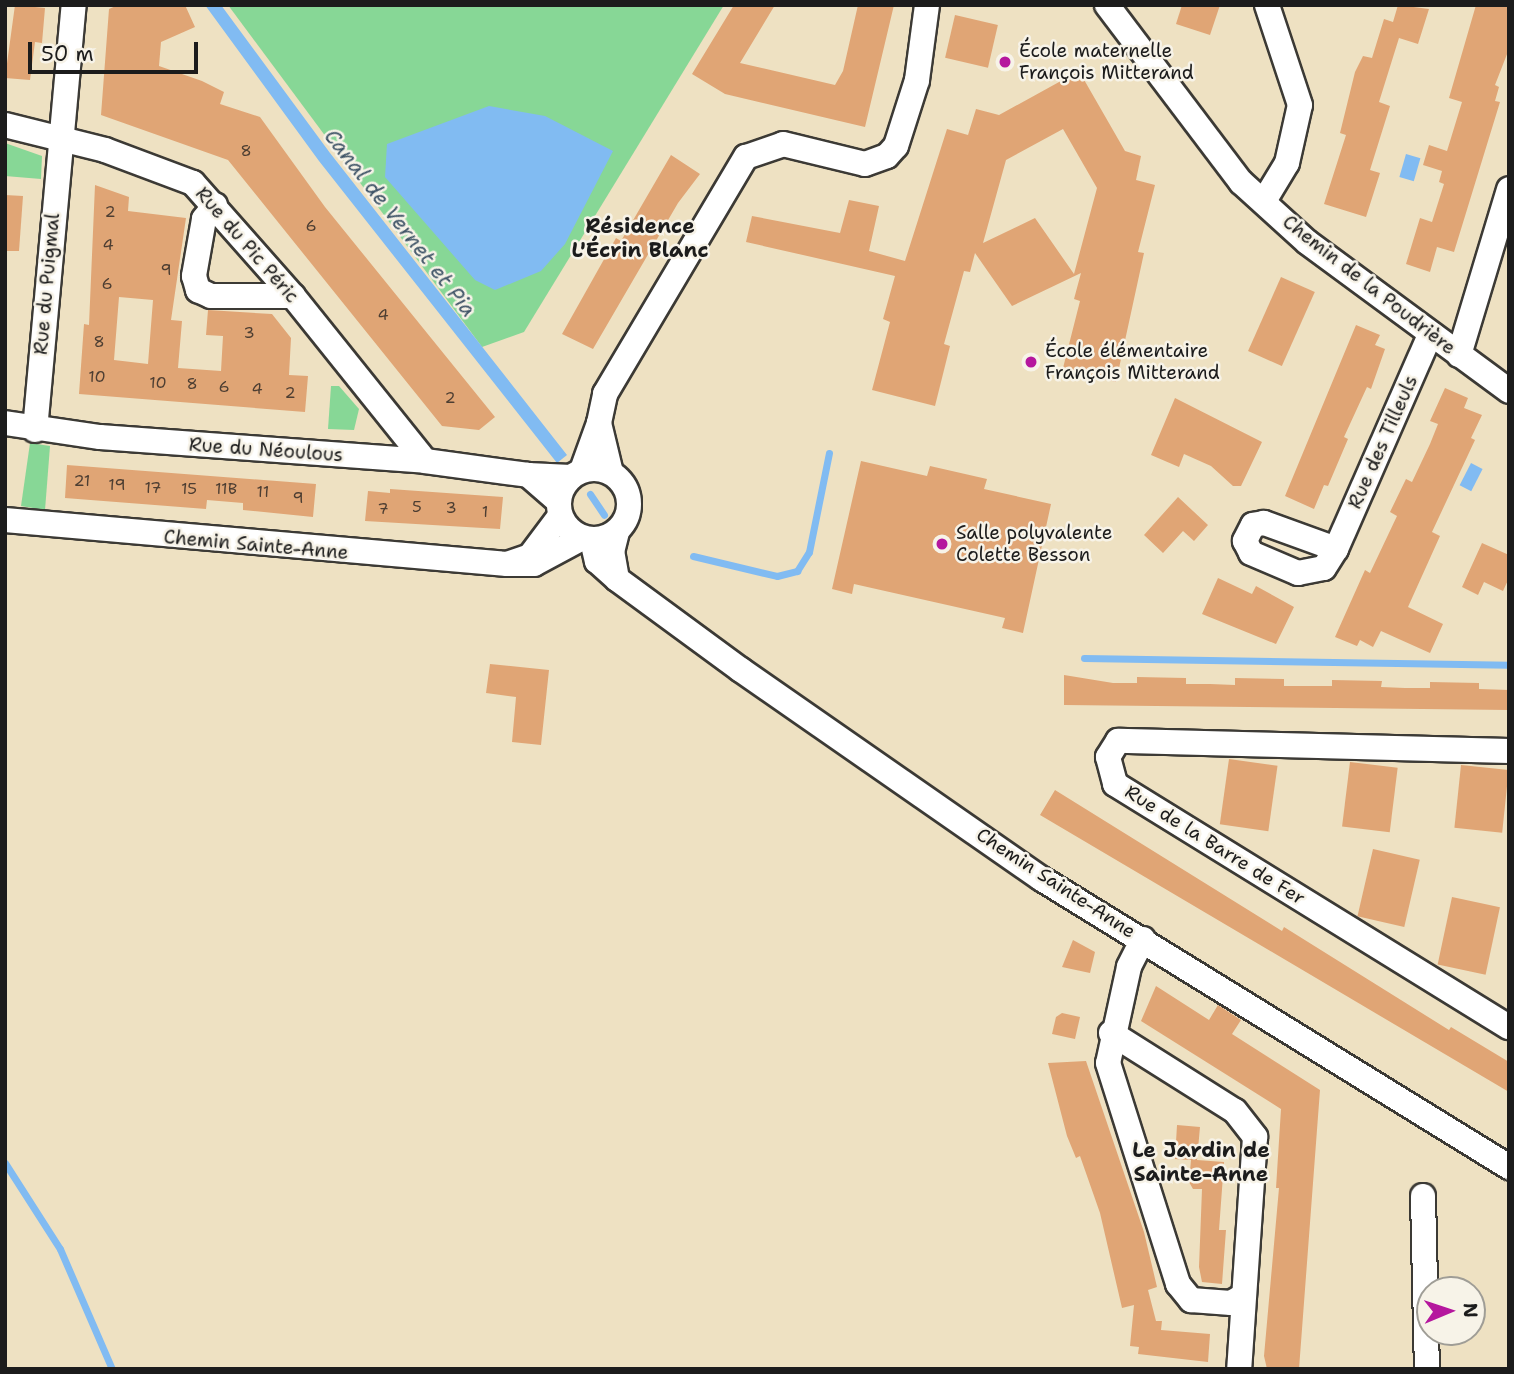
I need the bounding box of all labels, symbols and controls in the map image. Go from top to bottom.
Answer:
scale bar [32,28,201,72]
text: 50 m [41,40,94,68]
place label: École maternelle François Mitterand [1019,40,1194,84]
marker: École maternelle François Mitterand [997,54,1013,70]
water label: Canal de Vernet et Pia [319,124,481,322]
house number: 8 [240,141,252,161]
street label: Rue du Pic Péric [191,183,303,307]
house number: 2 [104,202,116,222]
street label: Chemin de la Poudrière [1278,210,1460,360]
street label: Rue du Puigmal [29,212,65,356]
district label: Résidence L'Écrin Blanc [571,213,709,263]
house number: 6 [305,216,317,236]
house number: 4 [102,235,114,255]
house number: 9 [160,260,172,280]
house number: 6 [101,274,113,294]
house number: 4 [377,305,389,325]
house number: 3 [243,323,255,343]
house number: 8 [93,332,105,352]
place label: École élémentaire François Mitterand [1045,340,1220,384]
marker: École élémentaire François Mitterand [1023,354,1039,370]
house number: 10 [88,367,106,387]
street label: Rue des Tilleuls [1343,372,1423,512]
house number: 10 [149,373,167,393]
house number: 8 [186,374,198,394]
house number: 6 [218,377,230,397]
house number: 4 [251,379,263,399]
house number: 2 [284,383,296,403]
house number: 2 [444,388,456,408]
street label: Rue du Néoulous [188,433,344,467]
house number: 21 [73,471,91,491]
house number: 19 [108,475,126,495]
house number: 17 [144,478,162,498]
house number: 15 [181,479,197,499]
house number: 11B [215,479,237,499]
house number: 11 [257,482,269,502]
house number: 9 [292,488,304,508]
house number: 5 [412,497,422,517]
house number: 3 [445,498,457,518]
house number: 7 [377,499,389,519]
house number: 1 [482,502,488,522]
place label: Salle polyvalente Colette Besson [956,522,1112,566]
street label: Chemin Sainte-Anne [163,526,349,564]
marker: Salle polyvalente Colette Besson [934,536,950,552]
street label: Rue de la Barre de Fer [1121,780,1309,910]
street label: Chemin Sainte-Anne [972,823,1140,943]
district label: Le Jardin de Sainte-Anne [1132,1137,1270,1187]
north arrow [1416,1276,1486,1346]
text: N [1458,1302,1483,1318]

